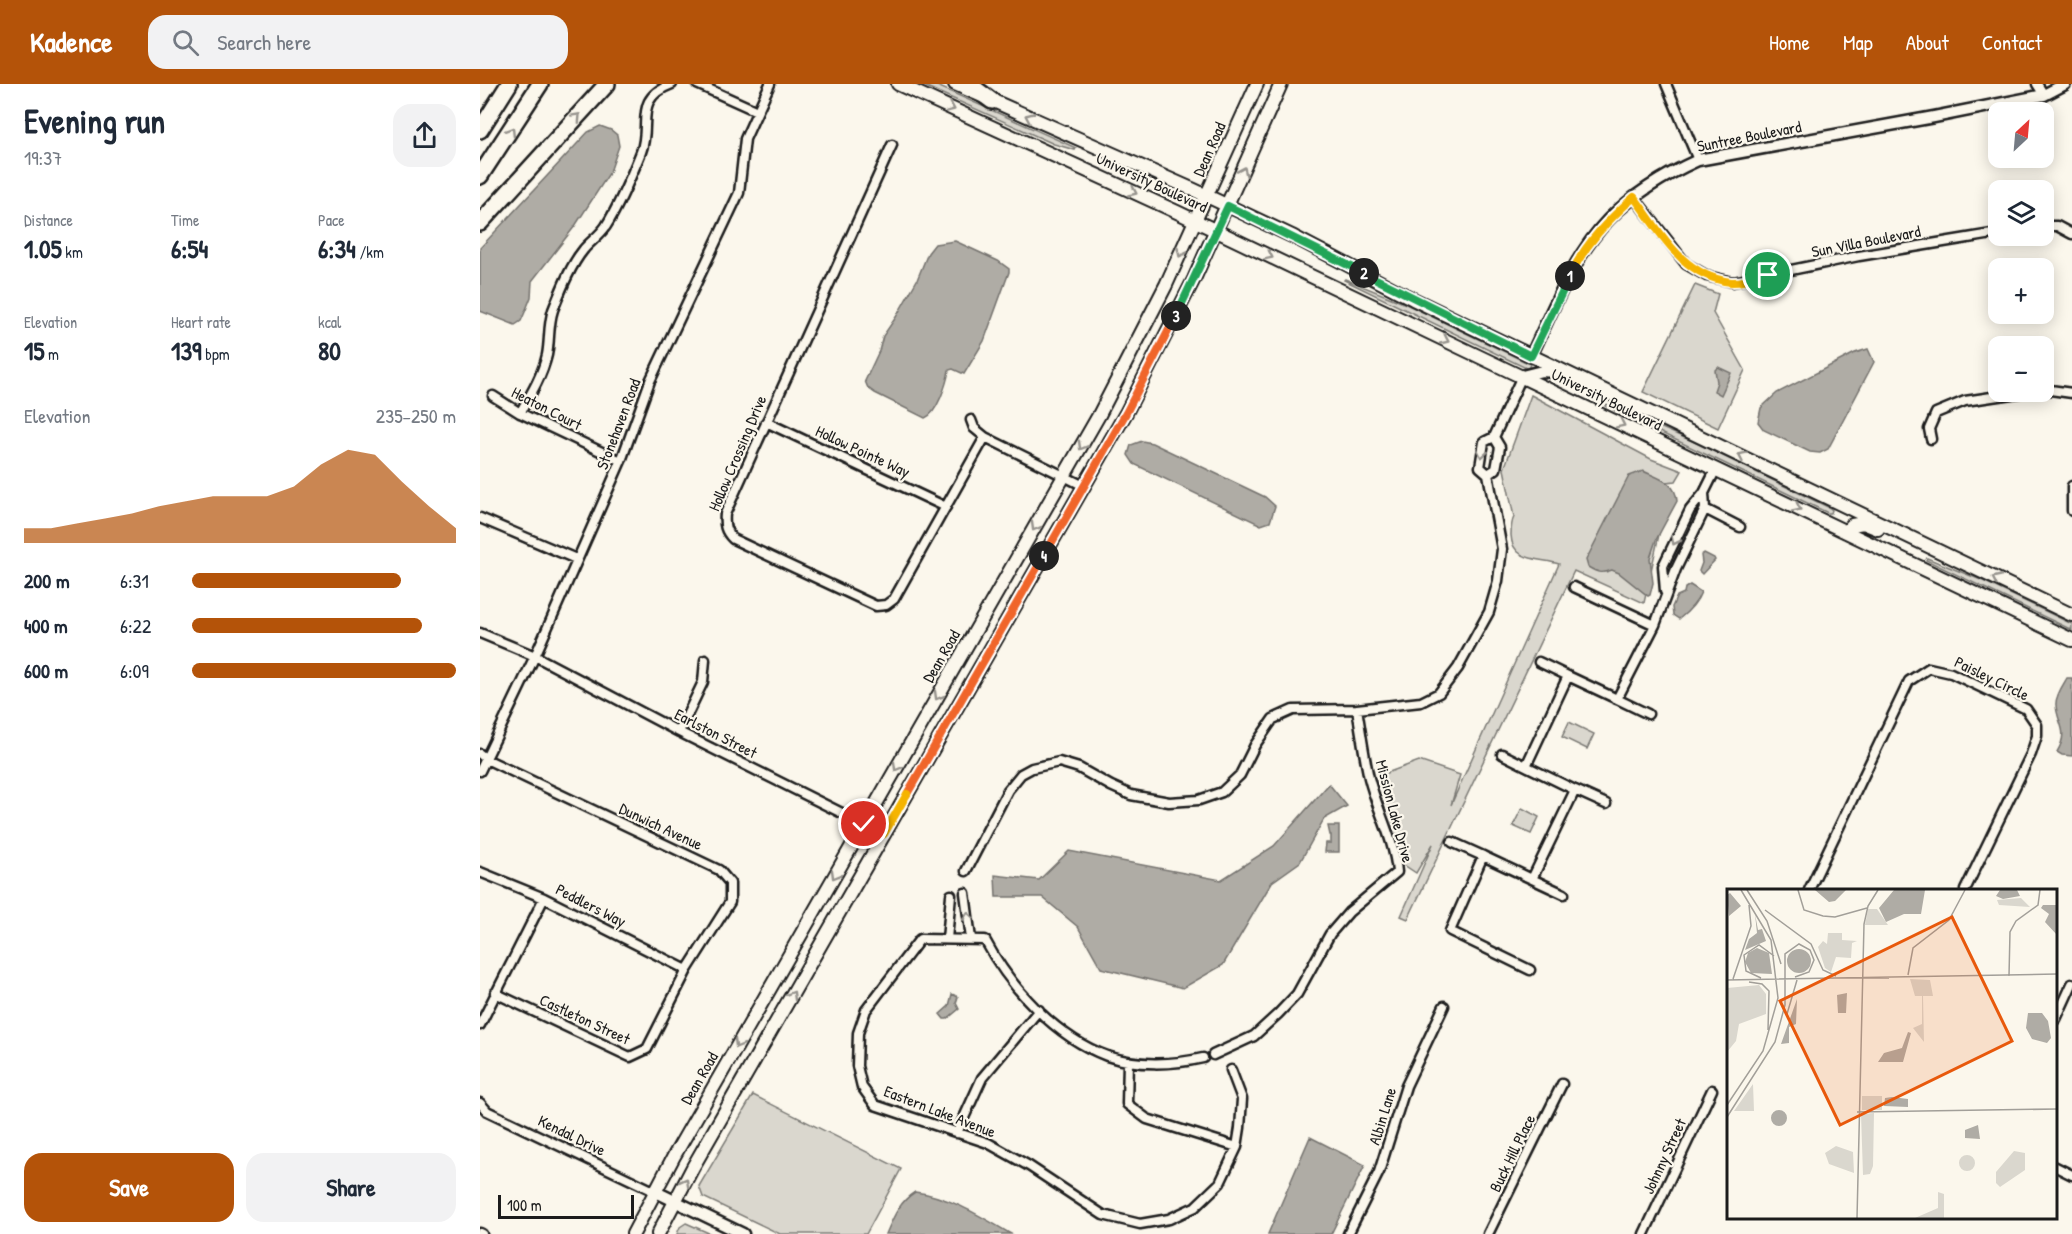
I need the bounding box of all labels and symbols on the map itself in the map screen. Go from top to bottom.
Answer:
one-way arrow [945,101,956,113]
north arrow [1988,102,2054,168]
one-way arrow [1025,112,1036,124]
one-way arrow [570,113,581,123]
street label: Suntree Boulevard [1695,115,1803,157]
street label: Dean Road [1187,118,1231,180]
one-way arrow [504,126,515,137]
street label: University Boulevard [1093,146,1211,218]
one-way arrow [1236,167,1248,178]
one-way arrow [1127,184,1138,196]
street label: Sun Villa Boulevard [1810,220,1922,262]
one-way arrow [1177,246,1189,257]
one-way arrow [1263,249,1274,261]
pin [1742,249,1793,300]
pin: 2 [1349,258,1379,288]
pin: 1 [1555,261,1585,291]
pin: 3 [1161,301,1191,331]
one-way arrow [1439,333,1450,345]
street label: University Boulevard [1548,363,1666,435]
street label: Stonehaven Road [591,375,645,473]
street label: Heaton Court [508,381,586,435]
street label: Hollow Crossing Drive [703,391,772,514]
one-way arrow [1615,416,1626,428]
street label: Hollow Pointe Way [812,420,914,483]
one-way arrow [1077,440,1089,450]
one-way arrow [1476,448,1489,458]
one-way arrow [1738,452,1749,464]
one-way arrow [1791,501,1802,513]
one-way arrow [1031,521,1042,531]
one-way arrow [1671,535,1683,546]
pin: 4 [1029,541,1059,571]
one-way arrow [1992,574,2003,586]
street label: Dean Road [917,626,965,686]
street label: Paisley Circle [1951,651,2033,706]
one-way arrow [933,690,945,700]
street label: Earlston Street [671,703,762,763]
street label: Mission Lake Drive [1371,757,1419,865]
one-way arrow [893,761,904,771]
street label: Dunwich Avenue [616,797,707,855]
pin [838,798,889,849]
one-way arrow [831,869,842,879]
street label: Peddlers Way [552,878,630,932]
inset map [1727,889,2057,1219]
one-way arrow [962,911,974,921]
street label: Castleton Street [536,988,634,1050]
one-way arrow [785,991,796,1001]
one-way arrow [733,1038,745,1048]
street label: Dean Road [675,1048,723,1108]
street label: Eastern Lake Avenue [881,1080,1000,1143]
street label: Albin Lane [1363,1084,1401,1147]
street label: Kendal Drive [535,1109,610,1161]
street label: Buck Hill Place [1484,1110,1540,1195]
street label: Johnny Street [1637,1114,1691,1197]
one-way arrow [678,1178,689,1188]
scale bar [498,1192,634,1220]

